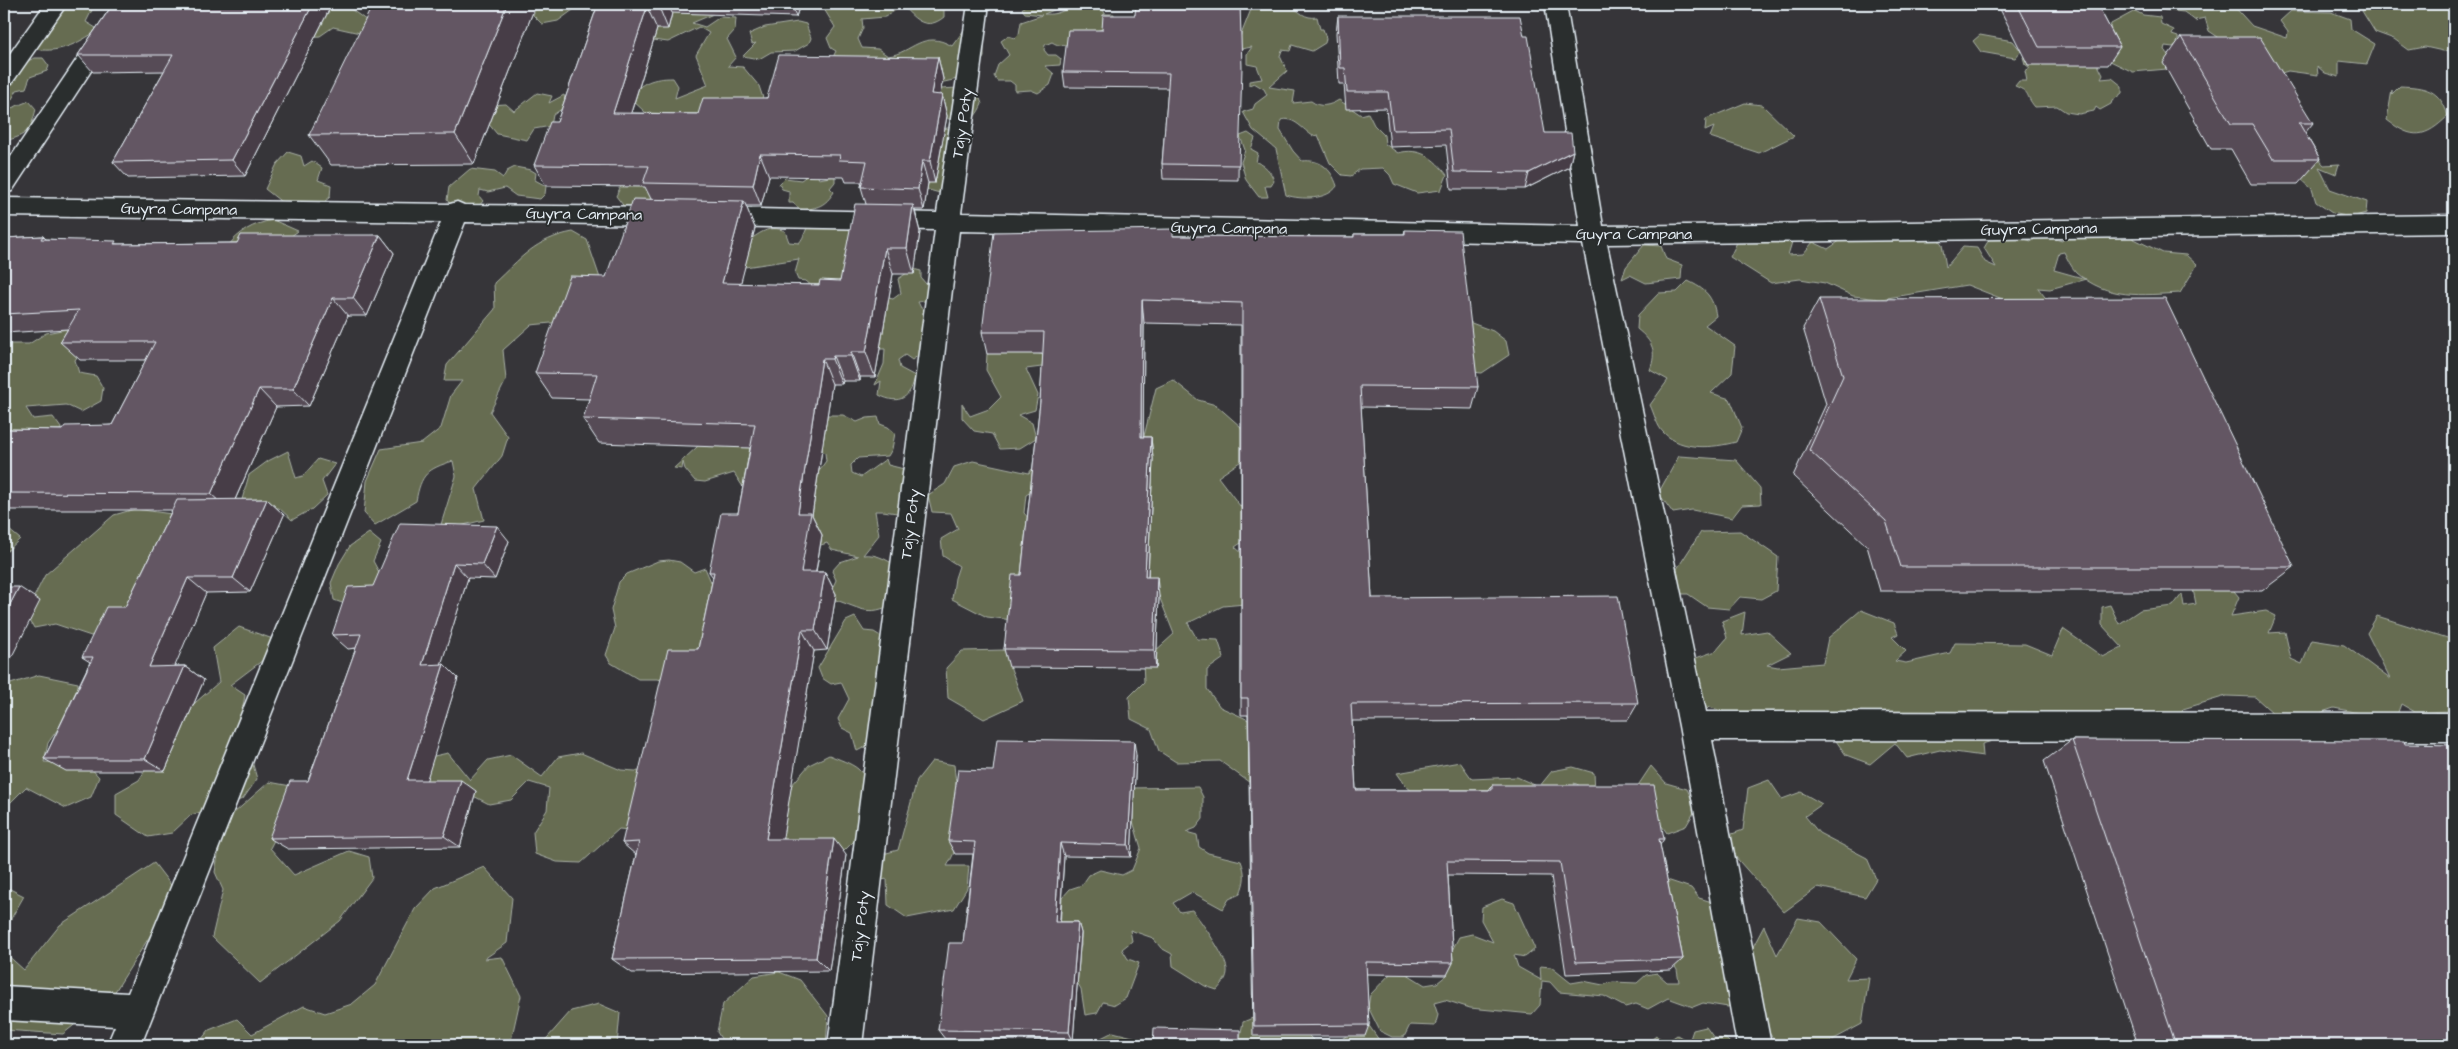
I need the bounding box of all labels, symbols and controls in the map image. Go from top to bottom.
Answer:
street label: Tajy Poty [946,86,979,160]
street label: Guyra Campana [121,197,237,222]
street label: Guyra Campana [526,202,642,227]
street label: Guyra Campana [1171,216,1287,241]
street label: Guyra Campana [1981,217,2097,242]
street label: Guyra Campana [1576,223,1692,246]
street label: Tajy Poty [895,487,926,560]
street label: Tajy Poty [845,889,876,962]

